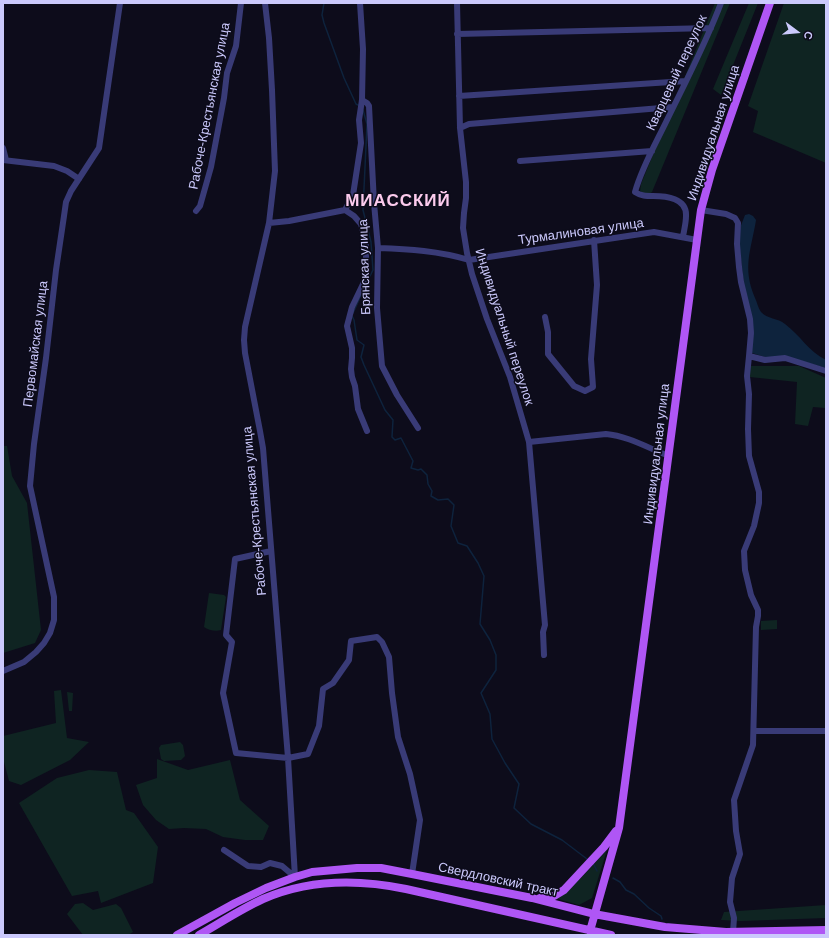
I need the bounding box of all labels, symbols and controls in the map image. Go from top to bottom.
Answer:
north arrow [777,12,817,52]
street label: Кварцевый переулок [643,13,711,133]
street label: Рабоче-Крестьянская улица [186,21,234,191]
text: С [802,30,815,41]
street label: Индивидуальная улица [685,63,743,203]
district label: МИАССКИЙ [345,191,451,211]
street label: Турмалиновая улица [517,215,645,249]
street label: Брянская улица [356,219,374,315]
street label: Индивидуальный переулок [471,247,537,407]
street label: Первомайская улица [21,280,51,408]
street label: Индивидуальная улица [641,383,673,525]
street label: Рабоче-Крестьянская улица [240,426,270,596]
street label: Свердловский тракт [437,860,559,900]

